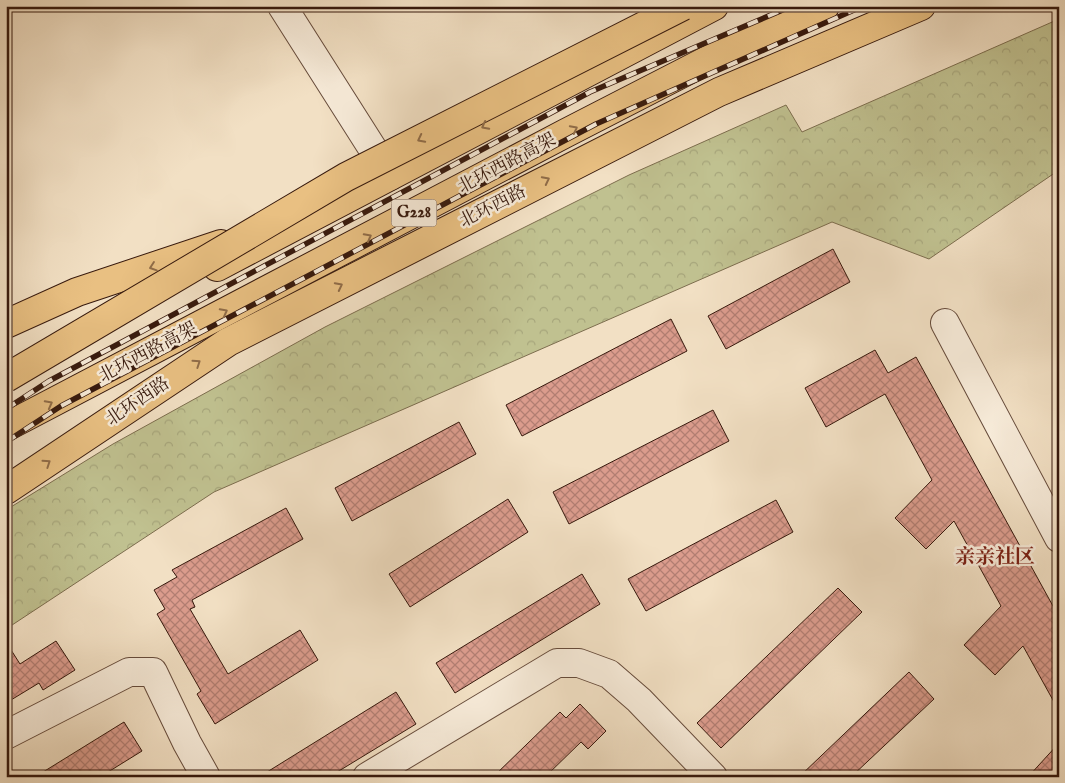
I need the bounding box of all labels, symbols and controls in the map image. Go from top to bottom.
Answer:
one-way arrow [481,120,490,130]
one-way arrow [569,125,578,135]
street label: 北环西路高架 [454,128,560,200]
one-way arrow [417,133,426,143]
one-way arrow [541,176,550,186]
street label: 北环西路 [456,180,530,234]
road number: G228 [392,200,436,227]
one-way arrow [363,233,372,243]
one-way arrow [149,261,157,271]
one-way arrow [334,282,343,292]
one-way arrow [219,309,228,319]
street label: 北环西路高架 [95,317,201,389]
one-way arrow [191,360,200,369]
street label: 北环西路 [102,372,174,432]
one-way arrow [44,400,53,410]
one-way arrow [41,460,51,469]
district label: 亲亲社区 [955,545,1035,570]

